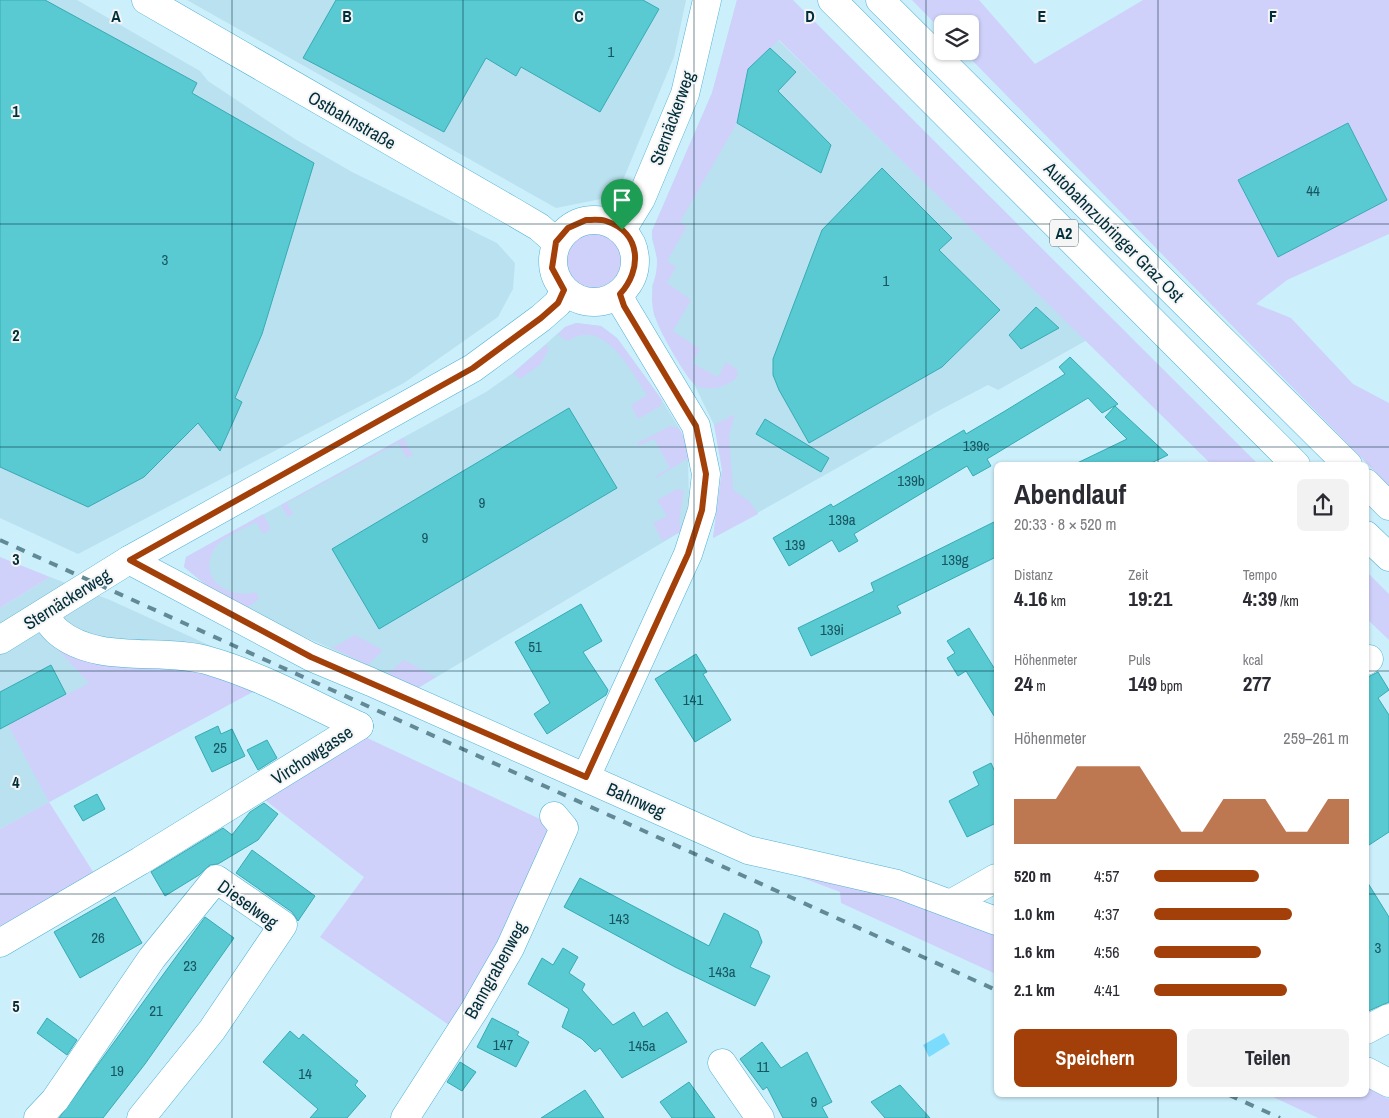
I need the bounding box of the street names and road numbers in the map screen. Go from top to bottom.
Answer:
street label: Sternäckerweg [643,67,701,169]
street label: Ostbahnstraße [303,85,401,155]
street label: Autobahnzubringer Graz Ost [1038,156,1190,308]
road number: A2 [1050,220,1078,247]
street label: Sternäckerweg [19,562,116,636]
street label: Virchowgasse [266,719,358,791]
street label: Bahnweg [603,776,670,824]
street label: Dieselweg [213,874,284,935]
street label: Banngrabenweg [458,916,532,1023]

